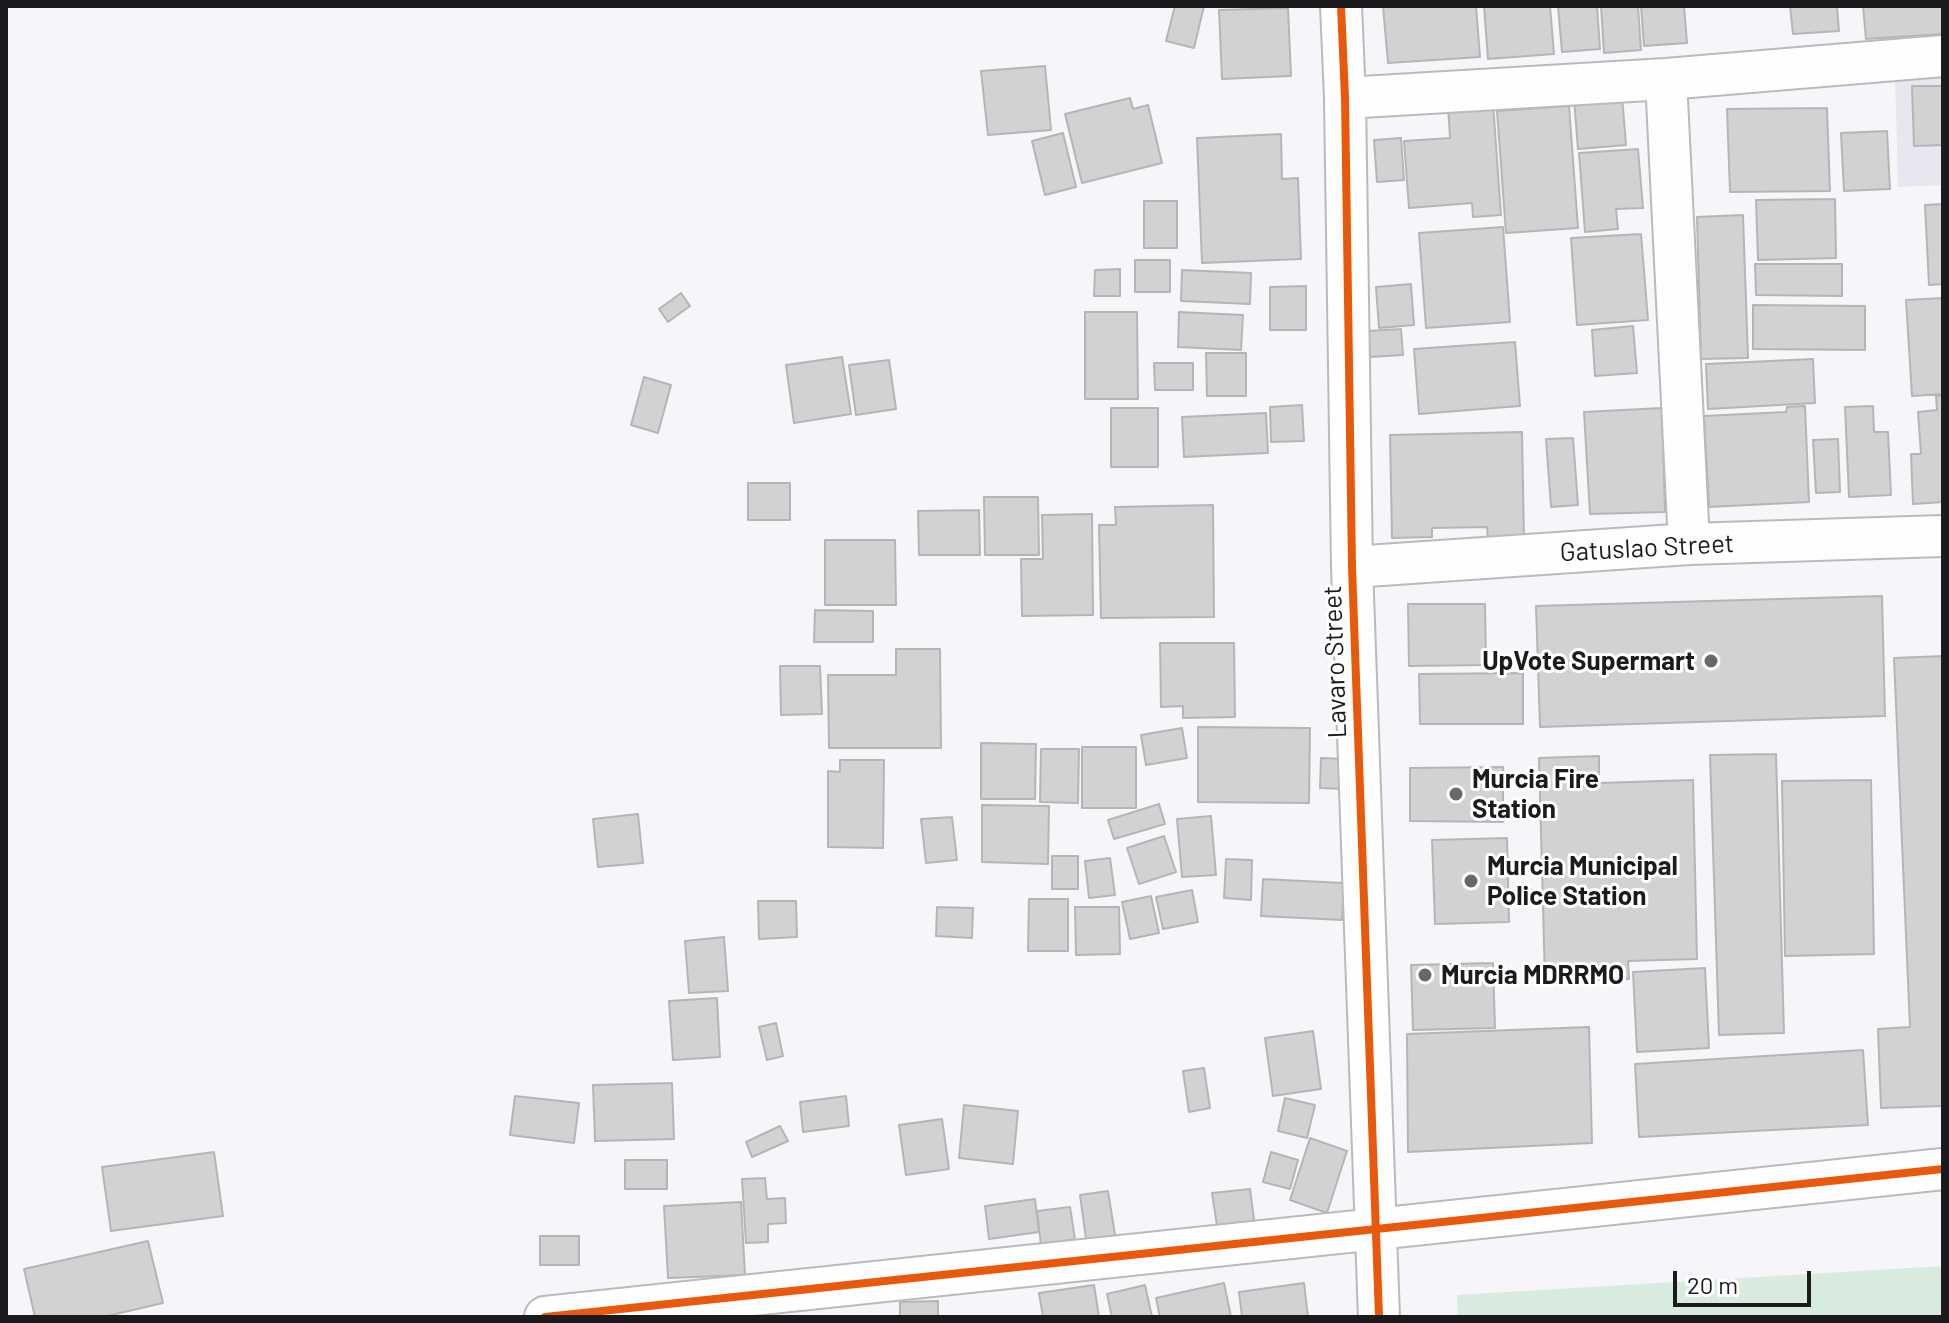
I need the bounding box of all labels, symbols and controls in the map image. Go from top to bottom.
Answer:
street label: Gatuslao Street [1559,528,1735,568]
street label: Lavaro Street [1317,585,1353,739]
place label: UpVote Supermart [1482,645,1695,677]
marker: UpVote Supermart [1702,652,1720,670]
place label: Murcia Fire Station [1472,763,1599,824]
marker: Murcia Fire Station [1447,785,1465,803]
place label: Murcia Municipal Police Station [1487,850,1678,912]
marker: Murcia Municipal Police Station [1462,872,1480,890]
place label: Murcia MDRRMO [1441,959,1624,991]
marker: Murcia MDRRMO [1416,966,1434,984]
scale bar [1677,1255,1815,1305]
text: 20 m [1687,1270,1738,1299]

